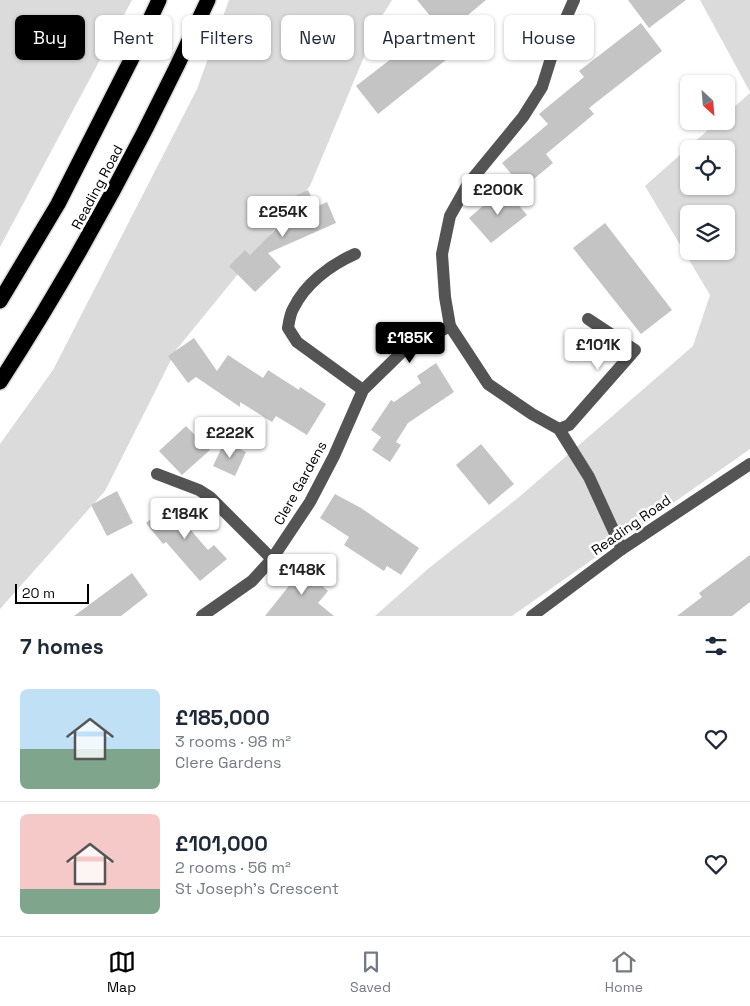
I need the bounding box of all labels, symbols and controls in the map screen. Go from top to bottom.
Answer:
chip: Buy [15,15,85,60]
chip: Rent [95,15,172,60]
chip: Filters [182,15,271,60]
chip: New [281,15,354,60]
chip: Apartment [364,15,494,60]
chip: House [504,15,594,60]
north arrow [680,75,735,130]
map controls [680,75,735,260]
button: locate [680,140,735,195]
street label: Reading Road [67,142,127,232]
pin: £200K [463,174,533,216]
text: £200K [473,179,523,200]
pin: £254K [248,196,318,238]
text: £254K [258,201,308,222]
button: layers [680,205,735,260]
pin: £185K [375,322,445,364]
text: £185K [387,327,433,348]
pin: £101K [563,328,633,371]
text: £101K [575,334,621,355]
pin: £222K [195,416,265,459]
text: £222K [206,422,254,443]
street label: Clere Gardens [270,438,330,528]
street label: Reading Road [588,491,674,559]
pin: £184K [150,498,220,540]
text: £184K [161,503,209,524]
pin: £148K [267,554,337,596]
text: £148K [278,559,326,580]
scale bar [15,581,89,604]
text: 20 m [22,584,55,602]
icon: filters [702,632,730,660]
text: 7 homes [20,633,104,660]
text: £185,000 [175,704,270,731]
icon: home [60,709,120,769]
icon: heart [702,725,730,753]
text: 3 rooms · 98 m² [175,731,291,752]
text: Clere Gardens [175,752,282,773]
text: £101,000 [175,830,268,857]
icon: home [60,834,120,894]
icon: heart [702,850,730,878]
text: 2 rooms · 56 m² [175,857,291,878]
text: St Joseph's Crescent [175,878,339,899]
tab: Map [107,948,136,996]
tab: Saved [350,948,391,996]
tab: Home [605,948,643,996]

